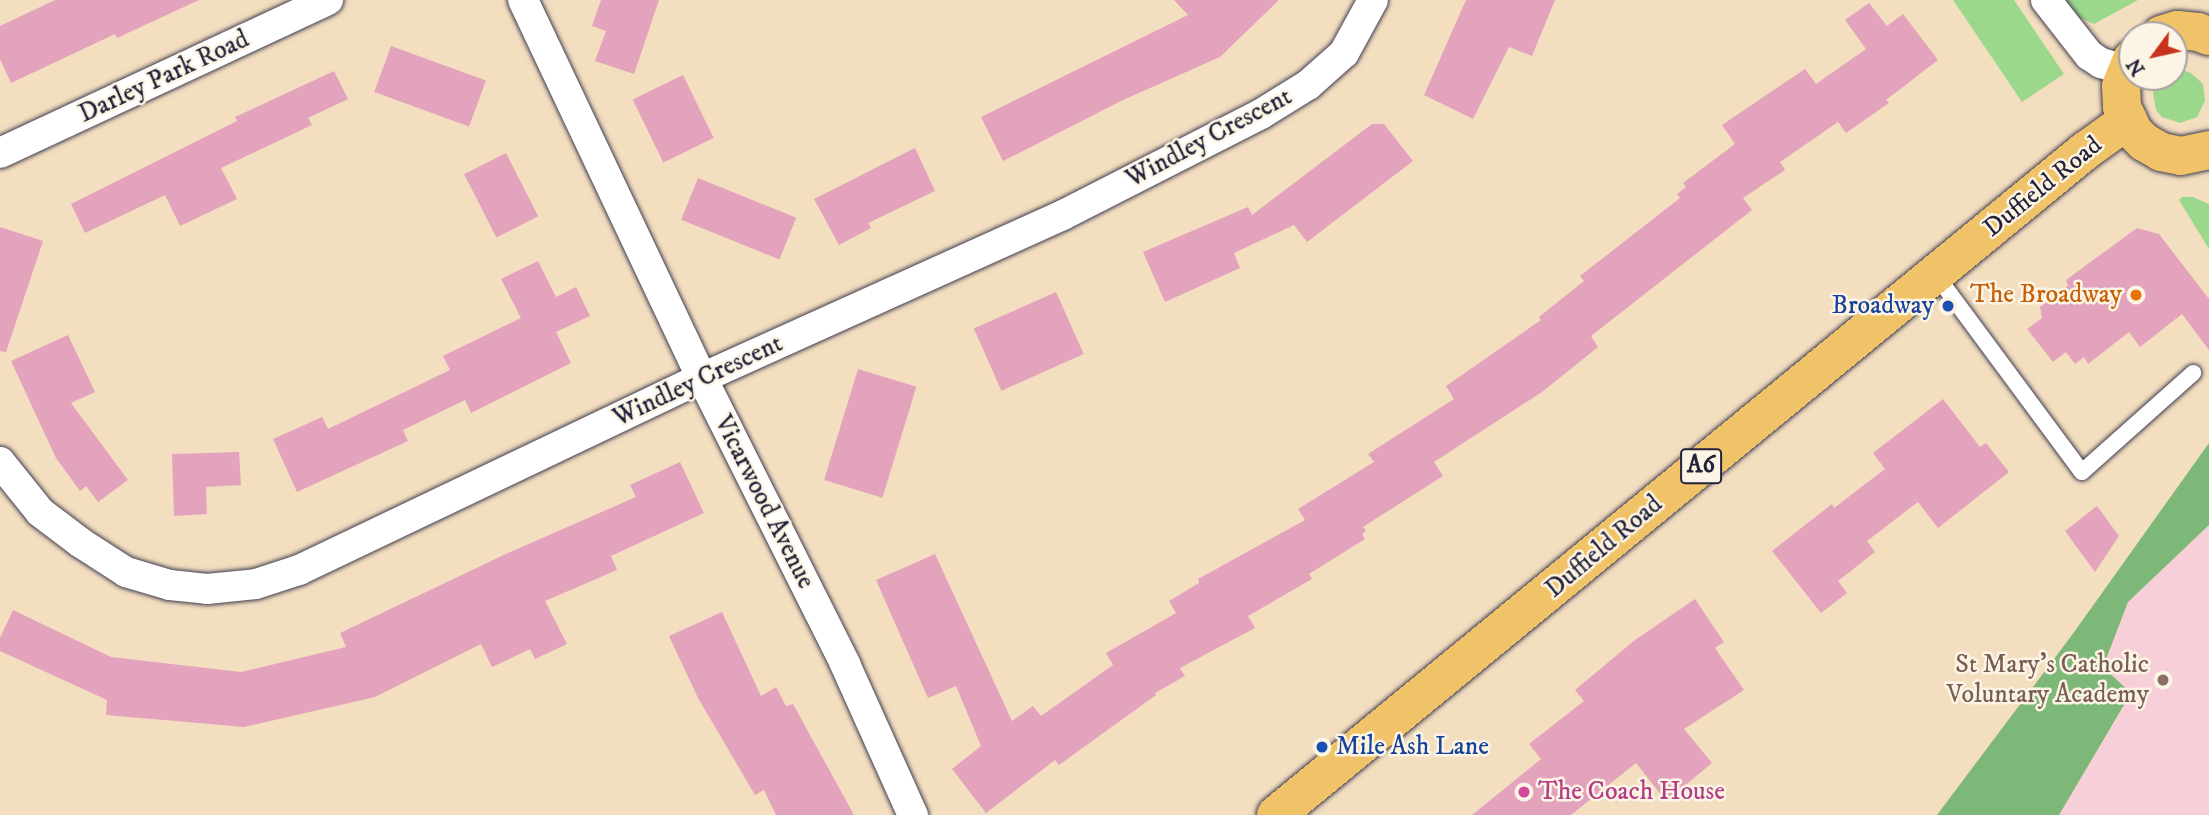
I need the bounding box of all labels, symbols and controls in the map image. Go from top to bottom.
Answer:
north arrow [2118,21,2188,91]
street label: Darley Park Road [74,24,254,130]
text: N [2123,54,2151,79]
street label: Windley Crescent [1121,81,1297,195]
street label: Duffield Road [1978,130,2108,244]
place label: The Broadway [1970,279,2122,311]
marker: The Broadway [2128,287,2144,303]
place label: Broadway [1832,290,1934,322]
marker: Broadway [1940,298,1956,314]
street label: Windley Crescent [608,328,788,434]
street label: Vicarwood Avenue [707,410,821,594]
road number: A6 [1680,446,1722,486]
street label: Duffield Road [1539,489,1669,605]
place label: St Mary's Catholic Voluntary Academy [1946,649,2149,710]
marker: St Mary's Catholic Voluntary Academy [2155,672,2171,688]
place label: Mile Ash Lane [1336,731,1489,763]
marker: Mile Ash Lane [1314,739,1330,755]
place label: The Coach House [1538,776,1725,808]
marker: The Coach House [1516,784,1532,800]

